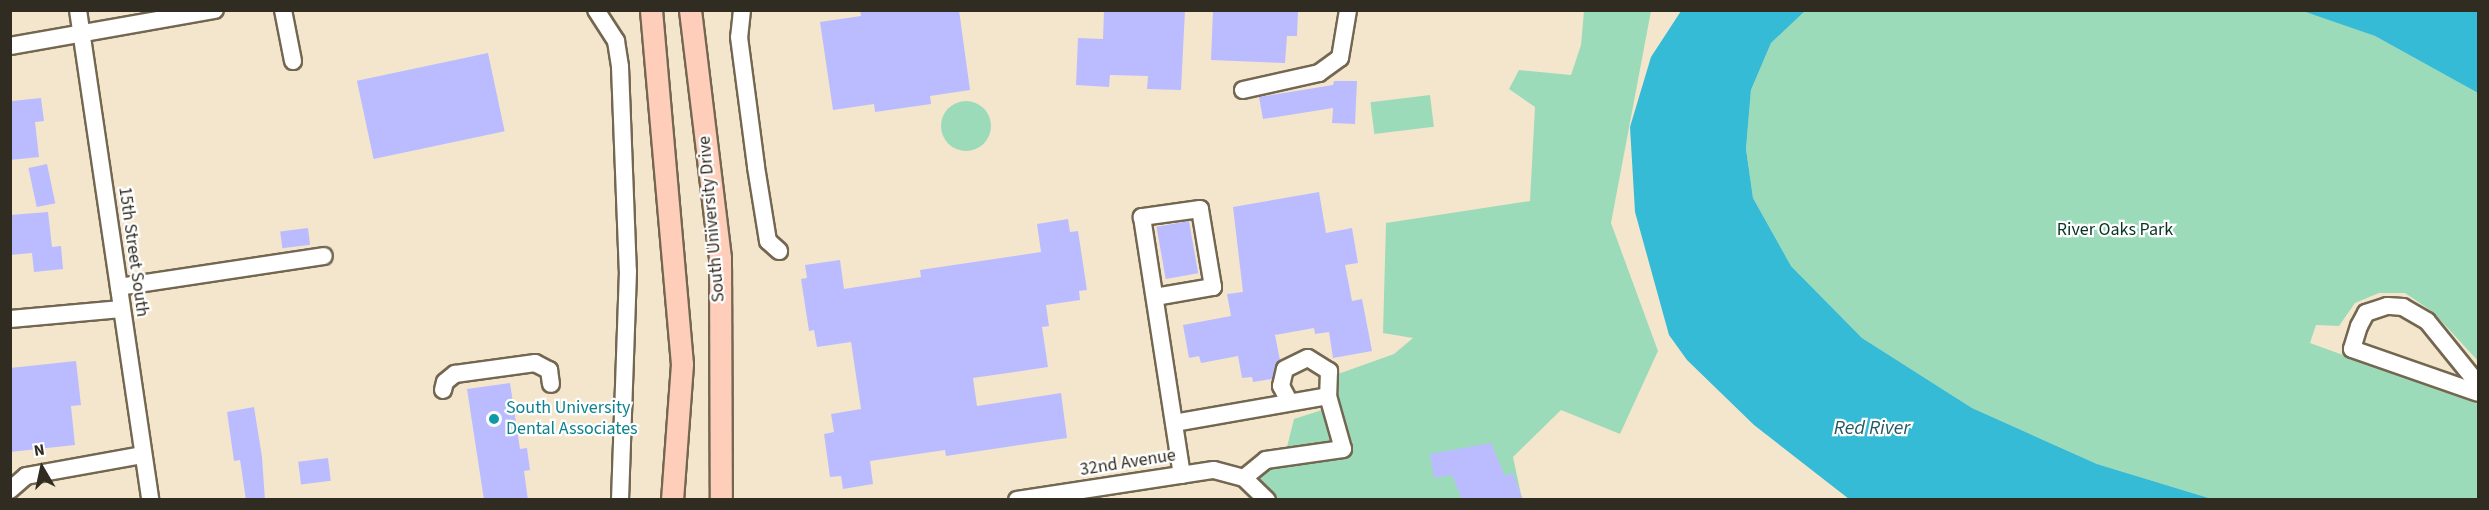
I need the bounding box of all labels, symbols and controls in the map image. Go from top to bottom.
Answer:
street label: South University Drive [694,135,730,303]
street label: 15th Street South [113,186,153,318]
park label: River Oaks Park [2057,219,2173,241]
place label: South University Dental Associates [506,398,638,440]
marker: South University Dental Associates [487,412,501,426]
water label: Red River [1834,416,1910,440]
north arrow [12,438,72,498]
text: N [32,439,46,462]
street label: 32nd Avenue [1079,445,1177,481]

